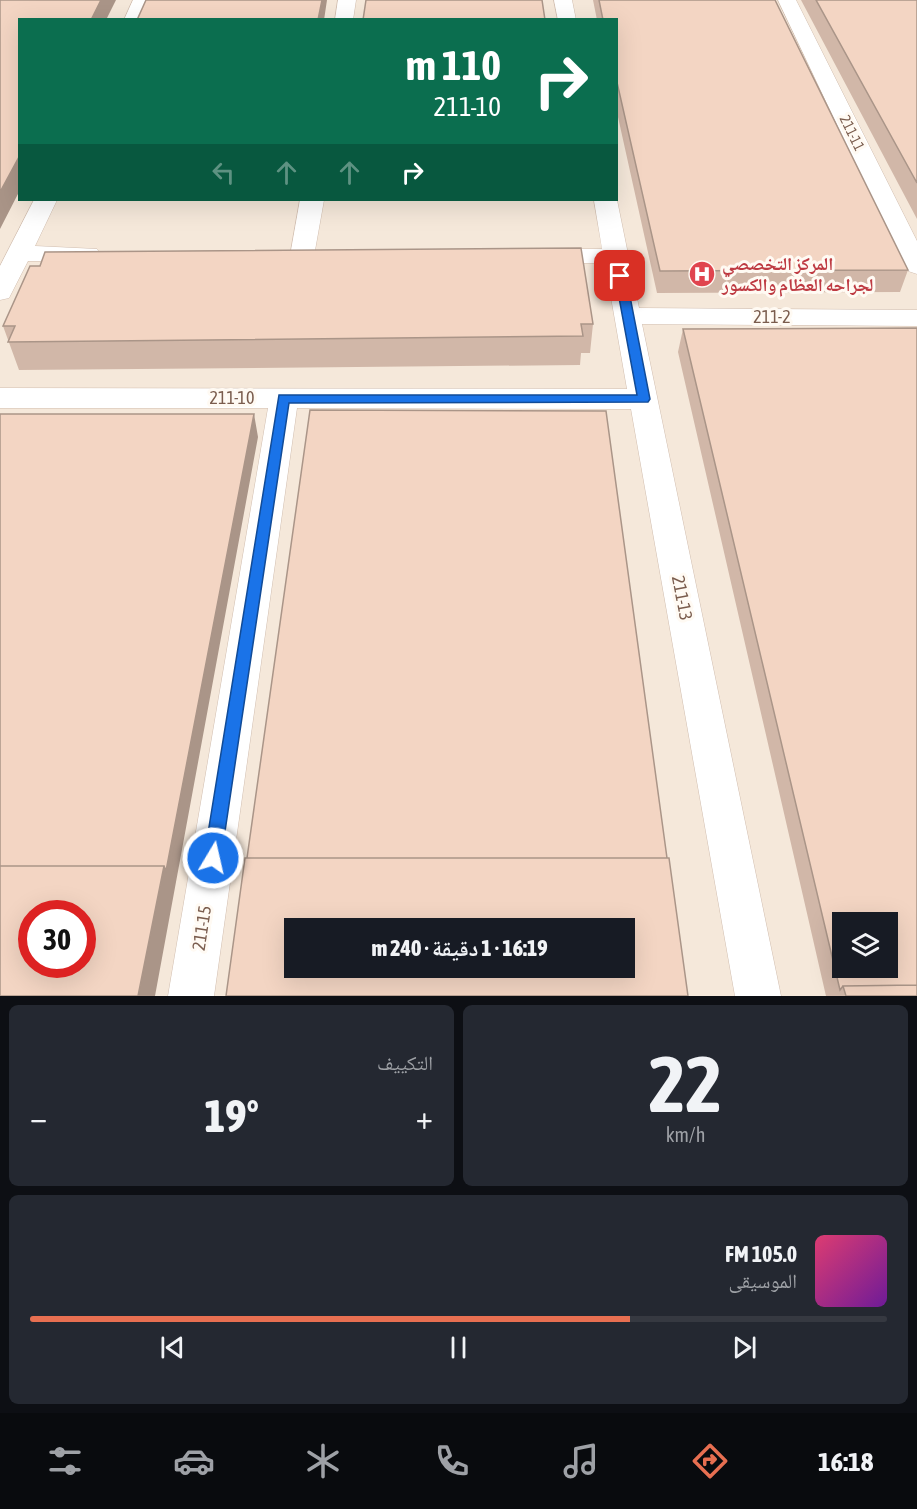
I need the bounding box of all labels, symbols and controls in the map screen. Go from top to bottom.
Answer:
text: 110 m [406,41,501,89]
icon: right [522,42,600,120]
text: 211-10 [434,91,501,122]
street label: 211-11 [837,112,868,153]
icon: left [207,156,240,189]
icon: ahead [270,156,303,189]
icon: ahead [333,156,366,189]
icon: right [396,156,429,189]
pin [594,250,645,301]
place label: المركز التخصصي لجراحه العظام والكسور [721,253,873,297]
icon: arrive [603,259,636,292]
hospital icon: المركز التخصصي لجراحه العظام والكسور [687,259,717,289]
street label: 211-2 [753,306,791,327]
street label: 211-10 [210,387,255,408]
street label: 211-13 [668,574,697,622]
position arrow [181,826,245,890]
speed limit sign: 30 [18,900,96,978]
street label: 211-15 [188,904,215,952]
map controls [832,912,898,978]
button: layers [832,912,898,978]
text: 16:19 · 1 دقيقة · 240 m [371,935,548,961]
text: 22 [649,1039,722,1129]
text: التكييف [377,1051,433,1074]
text: 19° [204,1090,259,1142]
text: − [30,1098,47,1136]
text: + [416,1098,433,1136]
text: km/h [666,1123,705,1146]
text: 105.0 FM [725,1241,797,1267]
text: الموسيقى [729,1269,797,1292]
icon: previous [156,1331,189,1364]
icon: pause [442,1331,475,1364]
icon: next [728,1331,761,1364]
icon: filters [44,1440,86,1482]
icon: car [173,1440,215,1482]
icon: climate [302,1440,344,1482]
icon: phone [431,1440,473,1482]
icon: music [560,1440,602,1482]
icon: directions [689,1440,731,1482]
text: 16:18 [818,1446,873,1477]

